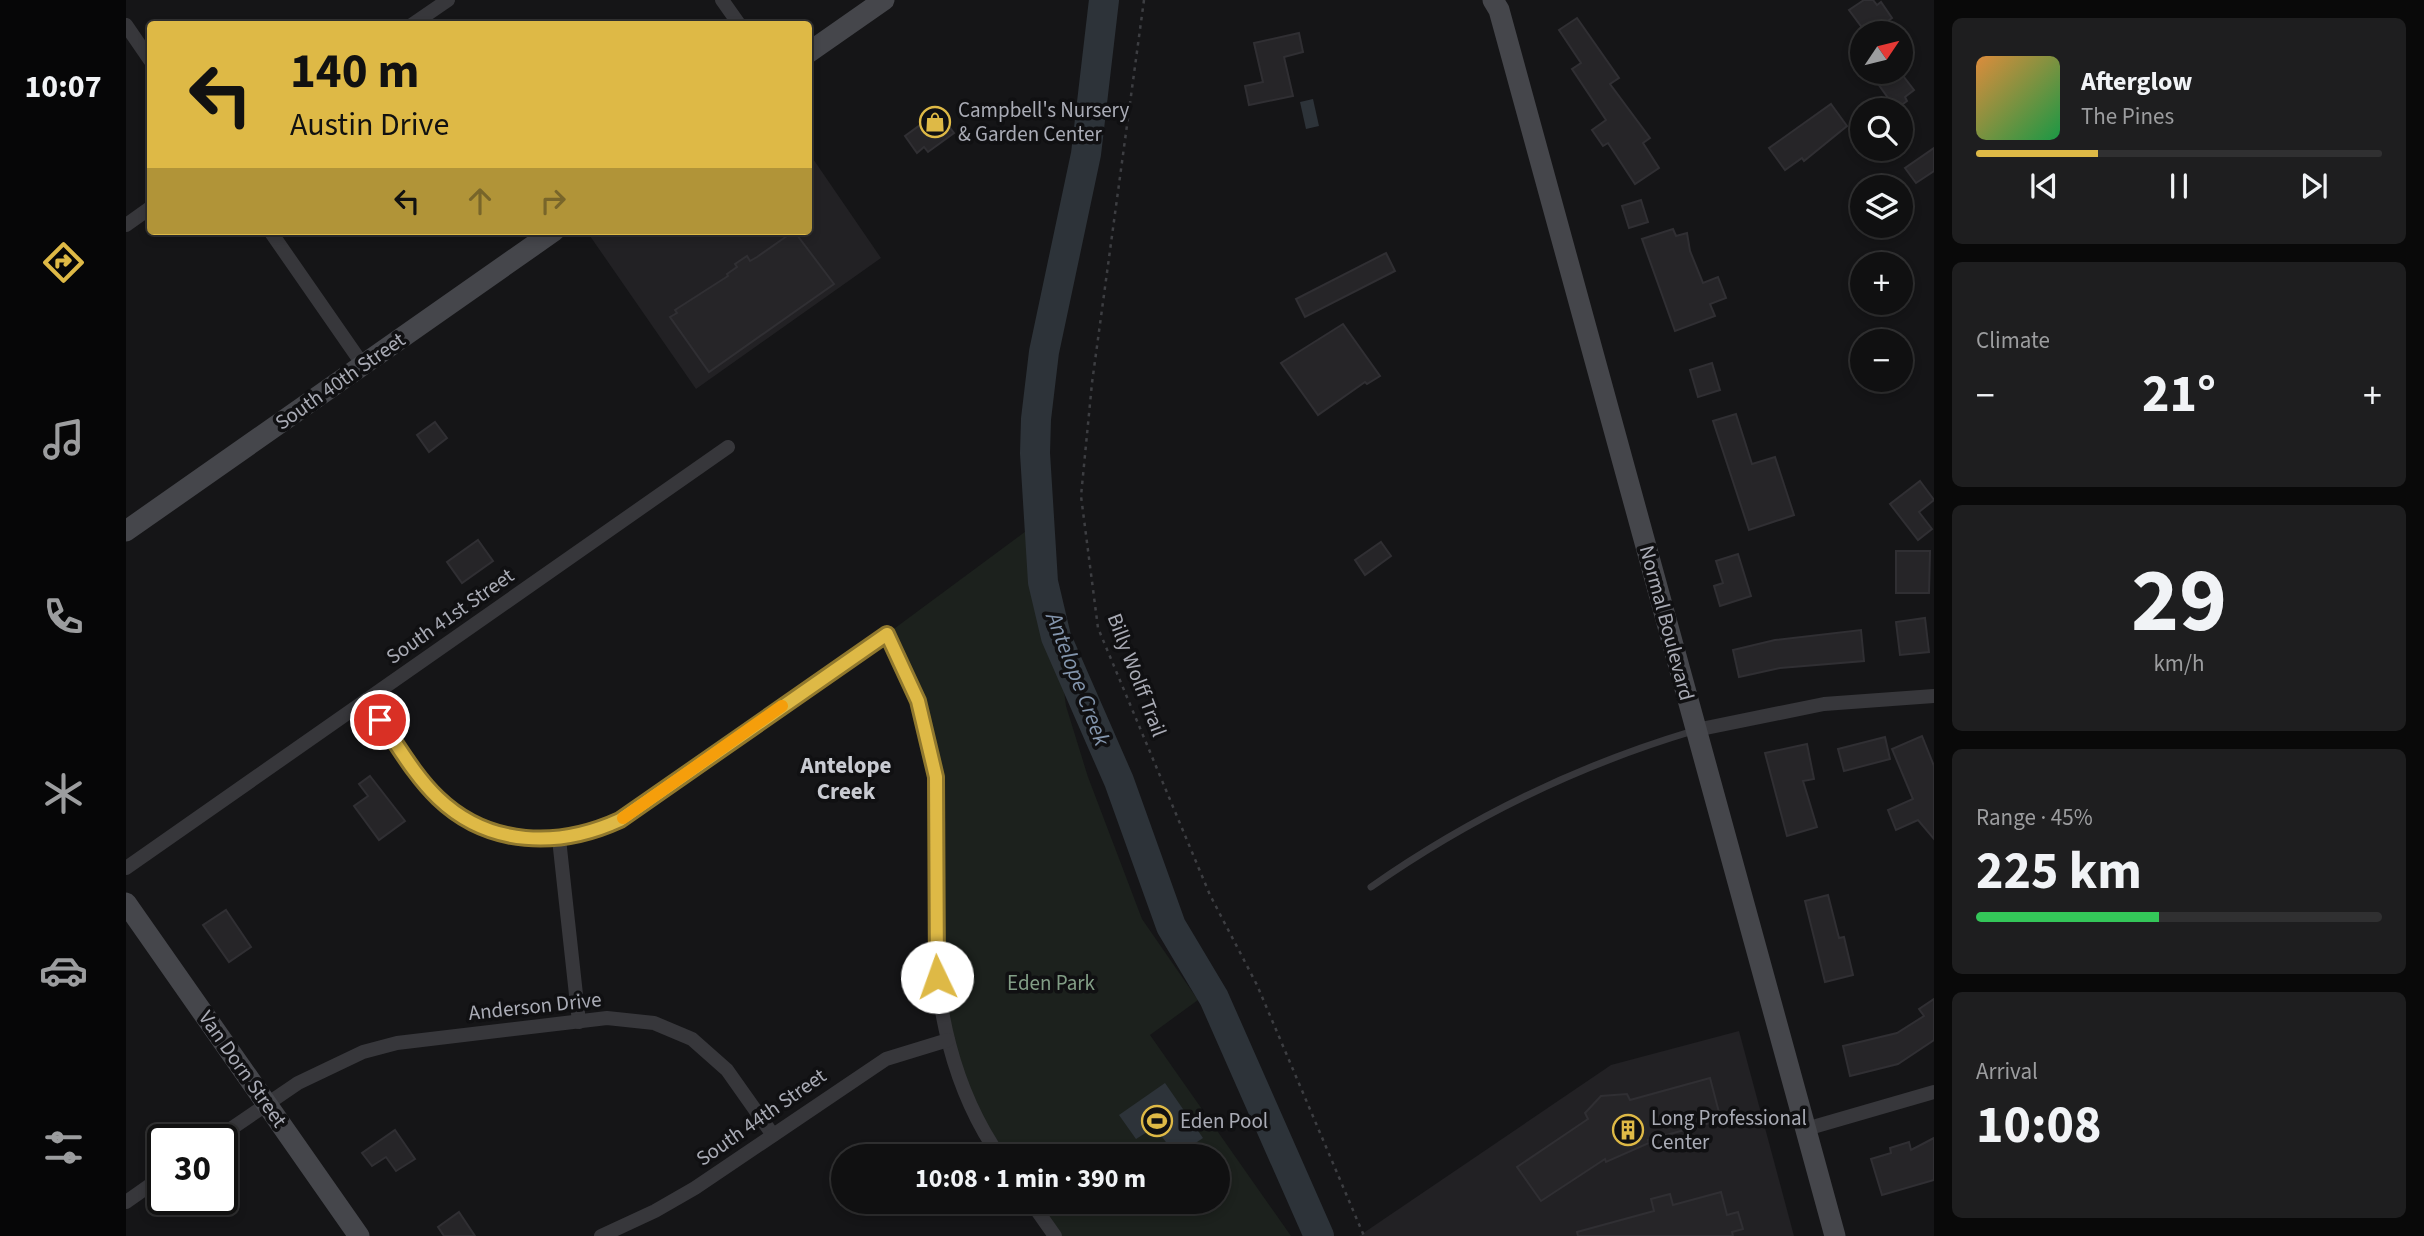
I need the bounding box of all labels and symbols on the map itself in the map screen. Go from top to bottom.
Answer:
north arrow [1850,21,1913,84]
place label: Campbell's Nursery & Garden Center [958,95,1129,149]
shop icon: Campbell's Nursery & Garden Center [918,105,952,139]
street label: South 40th Street [269,325,411,437]
street label: Normal Boulevard [1632,542,1702,704]
street label: South 41st Street [380,561,520,671]
water label: Antelope Creek [1037,605,1119,752]
street label: Billy Wolff Trail [1100,609,1174,741]
pin [350,690,410,750]
district label: Antelope Creek [799,749,892,808]
position arrow [900,940,974,1014]
park label: Eden Park [1007,968,1096,998]
street label: Anderson Drive [467,984,603,1028]
street label: Van Dorn Street [192,1004,294,1134]
street label: South 44th Street [690,1061,832,1173]
place label: Long Professional Center [1651,1103,1807,1157]
sports icon: Eden Pool [1140,1104,1174,1138]
place label: Eden Pool [1180,1106,1268,1136]
building icon: Long Professional Center [1611,1113,1645,1147]
speed limit sign: 30 [147,1124,238,1215]

